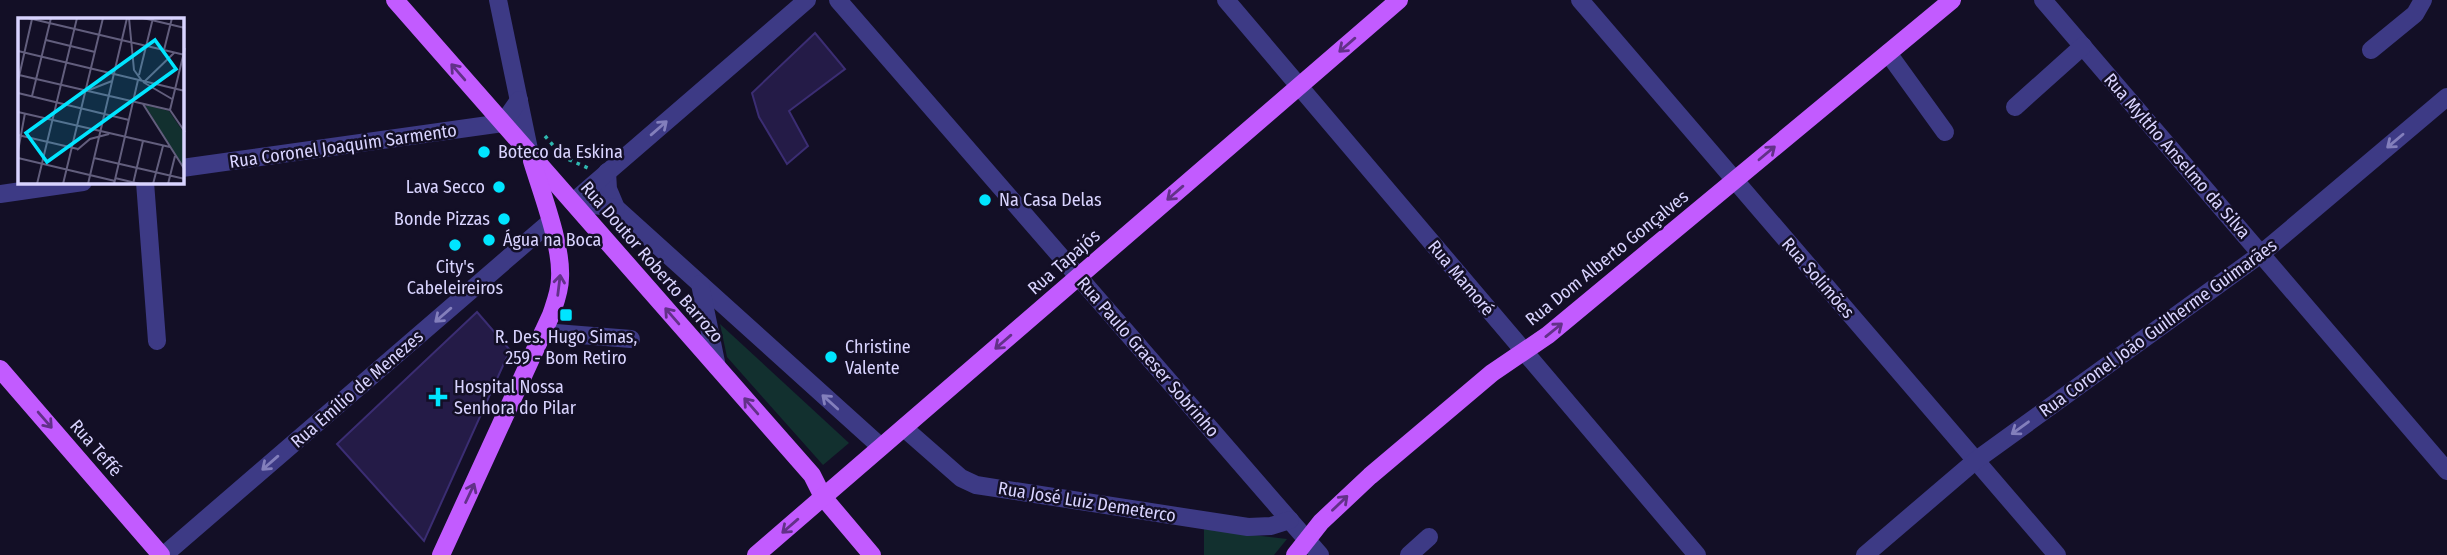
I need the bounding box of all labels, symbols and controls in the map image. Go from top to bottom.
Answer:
inset map [18,18,184,184]
one-way arrow [1339,37,1357,53]
one-way arrow [450,63,466,81]
street label: Rua Myltho Anselmo da Silva [2099,69,2255,243]
street label: Rua Coronel Joaquim Sarmento [228,119,458,173]
one-way arrow [649,120,667,136]
one-way arrow [2386,133,2404,149]
place label: Boteco da Eskina [498,141,623,163]
marker: Boteco da Eskina [476,144,492,160]
one-way arrow [1758,146,1776,161]
place label: Lava Secco [406,176,485,198]
street label: Rua Doutor Roberto Barrozo [576,177,728,347]
marker: Lava Secco [491,179,507,195]
one-way arrow [1166,185,1184,201]
street label: Rua Dom Alberto Gonçalves [1521,185,1693,330]
place label: Na Casa Delas [999,189,1102,211]
marker: Na Casa Delas [977,192,993,208]
place label: Bonde Pizzas [394,208,490,230]
marker: Bonde Pizzas [496,211,512,227]
street label: Rua Tapajós [1023,225,1105,299]
place label: Água na Boca [503,228,602,251]
marker: Água na Boca [481,232,497,248]
street label: Rua Solimões [1777,233,1859,323]
street label: Rua Coronel João Guilherme Guimarães [2035,234,2281,422]
street label: Rua Mamoré [1423,236,1499,320]
marker: City's Cabeleireiros [447,237,463,253]
place label: City's Cabeleireiros [407,256,504,299]
street label: Rua Paulo Graeser Sobrinho [1072,272,1224,442]
one-way arrow [553,274,566,296]
one-way arrow [434,307,452,323]
marker: R. Des. Hugo Simas, 259 - Bom Retiro [558,307,574,323]
one-way arrow [664,307,680,325]
one-way arrow [1545,322,1563,337]
street label: Rua Emílio de Menezes [286,325,428,453]
place label: R. Des. Hugo Simas, 259 - Bom Retiro [495,326,637,369]
one-way arrow [994,334,1012,350]
place label: Christine Valente [845,336,911,379]
marker: Christine Valente [823,349,839,365]
place label: Hospital Nossa Senhora do Pilar [454,376,577,419]
marker: Hospital Nossa Senhora do Pilar [428,387,448,407]
one-way arrow [822,393,839,410]
one-way arrow [743,397,759,415]
one-way arrow [37,411,53,429]
street label: Rua Teffé [65,415,127,481]
one-way arrow [2011,421,2030,436]
one-way arrow [262,455,280,471]
street label: Rua José Luiz Demeterco [997,477,1177,527]
one-way arrow [463,483,477,504]
one-way arrow [1331,495,1348,512]
one-way arrow [781,518,799,534]

